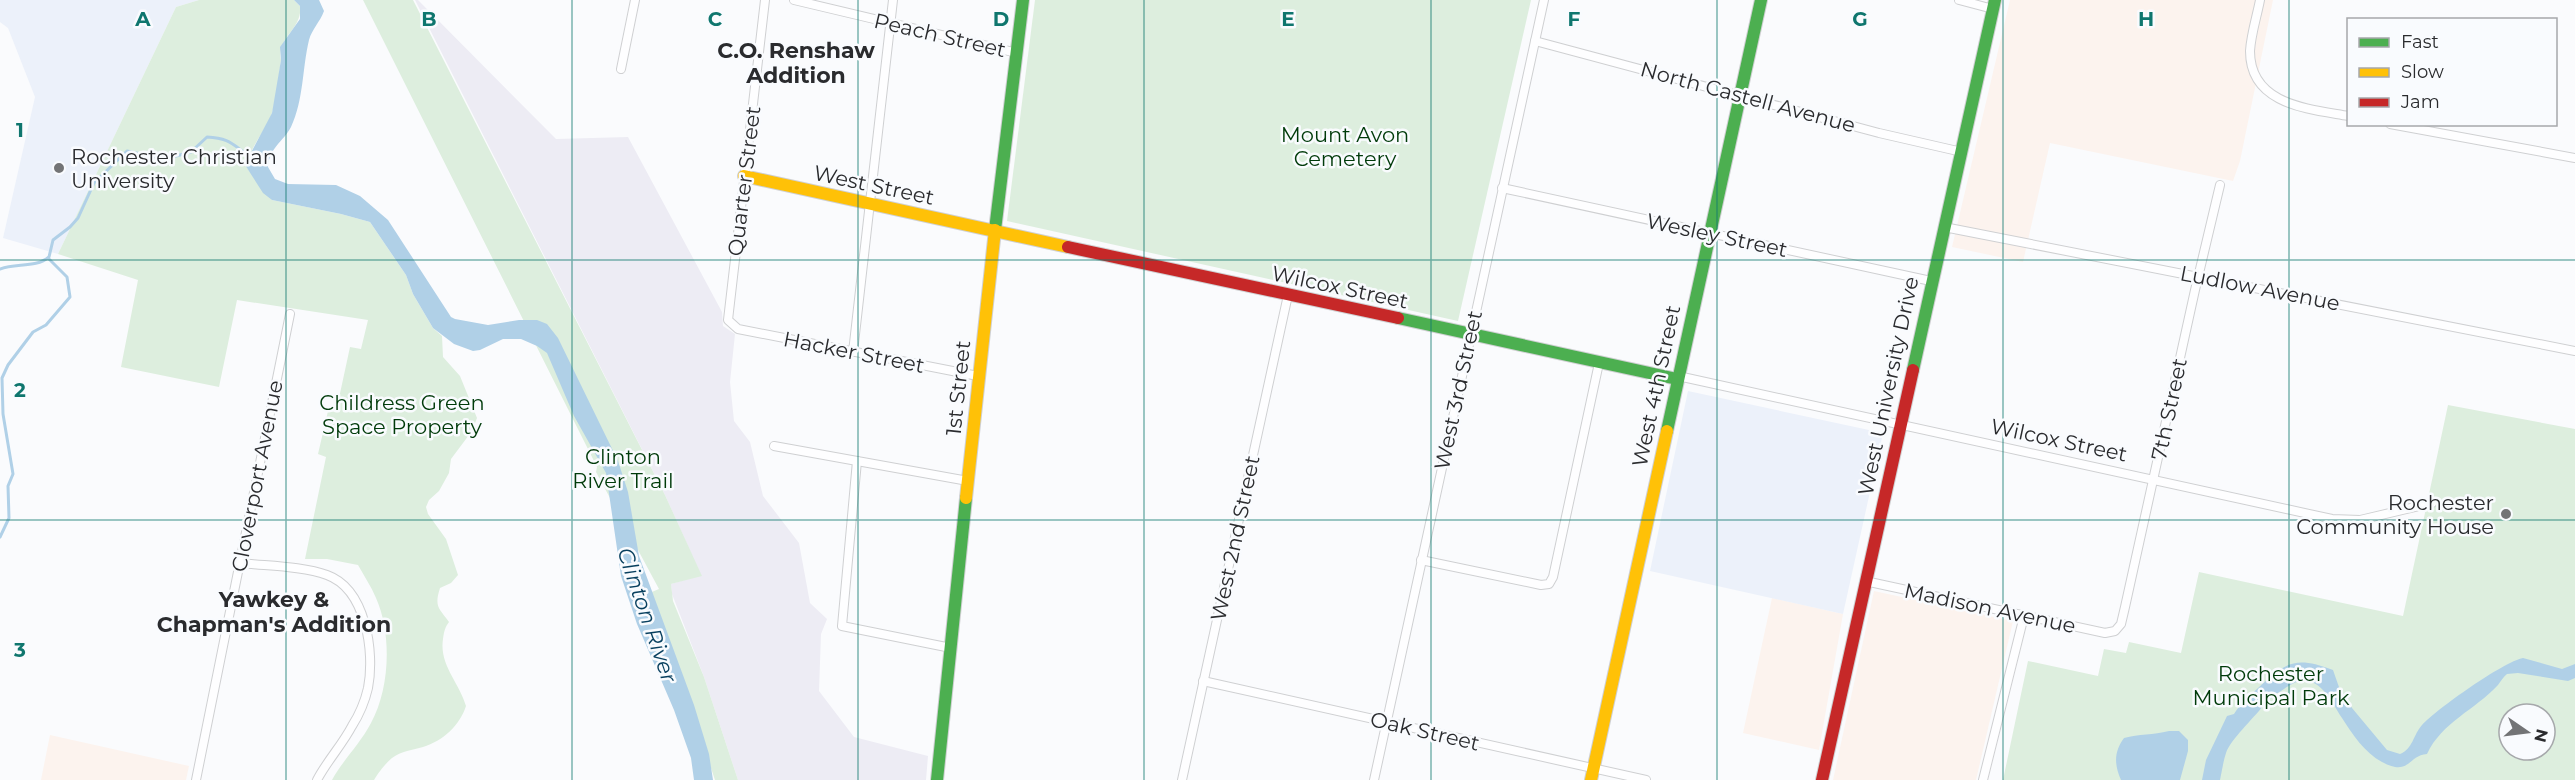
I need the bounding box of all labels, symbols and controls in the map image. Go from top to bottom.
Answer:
text: A [134,7,151,31]
text: B [421,7,437,31]
text: C [708,7,723,31]
text: D [993,7,1009,31]
text: E [1281,7,1295,31]
text: F [1568,7,1581,31]
text: G [1852,7,1868,31]
text: H [2138,7,2154,31]
street label: Peach Street [872,8,1008,62]
legend [2347,18,2557,126]
text: Fast [2401,31,2439,53]
district label: C.O. Renshaw Addition [717,37,875,89]
street label: North Castell Avenue [1638,56,1858,138]
text: Slow [2401,61,2444,83]
text: Jam [2400,91,2440,113]
street label: Quarter Street [722,104,766,258]
text: 1 [16,118,24,142]
park label: Mount Avon Cemetery [1281,122,1409,171]
place label: Rochester Christian University [71,144,277,193]
street label: West Street [811,160,937,210]
marker: Rochester Christian University [52,161,66,175]
street label: Wesley Street [1644,208,1790,262]
street label: Wilcox Street [1269,260,1411,314]
street label: Ludlow Avenue [2178,260,2342,316]
street label: West University Drive [1853,274,1923,498]
street label: West 4th Street [1627,303,1685,469]
street label: West 3rd Street [1429,308,1487,472]
street label: Hacker Street [781,326,927,378]
street label: 1st Street [941,339,975,437]
street label: 7th Street [2146,356,2192,462]
text: 2 [14,378,26,402]
street label: Cloverport Avenue [226,378,288,574]
park label: Childress Green Space Property [319,390,485,439]
street label: Wilcox Street [1988,413,2130,467]
park label: Clinton River Trail [572,444,674,493]
street label: West 2nd Street [1205,453,1265,623]
place label: Rochester Community House [2296,490,2494,539]
marker: Rochester Community House [2499,507,2513,521]
water label: Clinton River [611,544,683,687]
street label: Madison Avenue [1902,578,2078,638]
district label: Yawkey & Chapman's Addition [157,586,391,638]
text: 3 [13,638,26,662]
park label: Rochester Municipal Park [2193,661,2350,710]
north arrow [2497,702,2557,762]
street label: Oak Street [1368,706,1482,756]
text: N [2530,727,2552,744]

